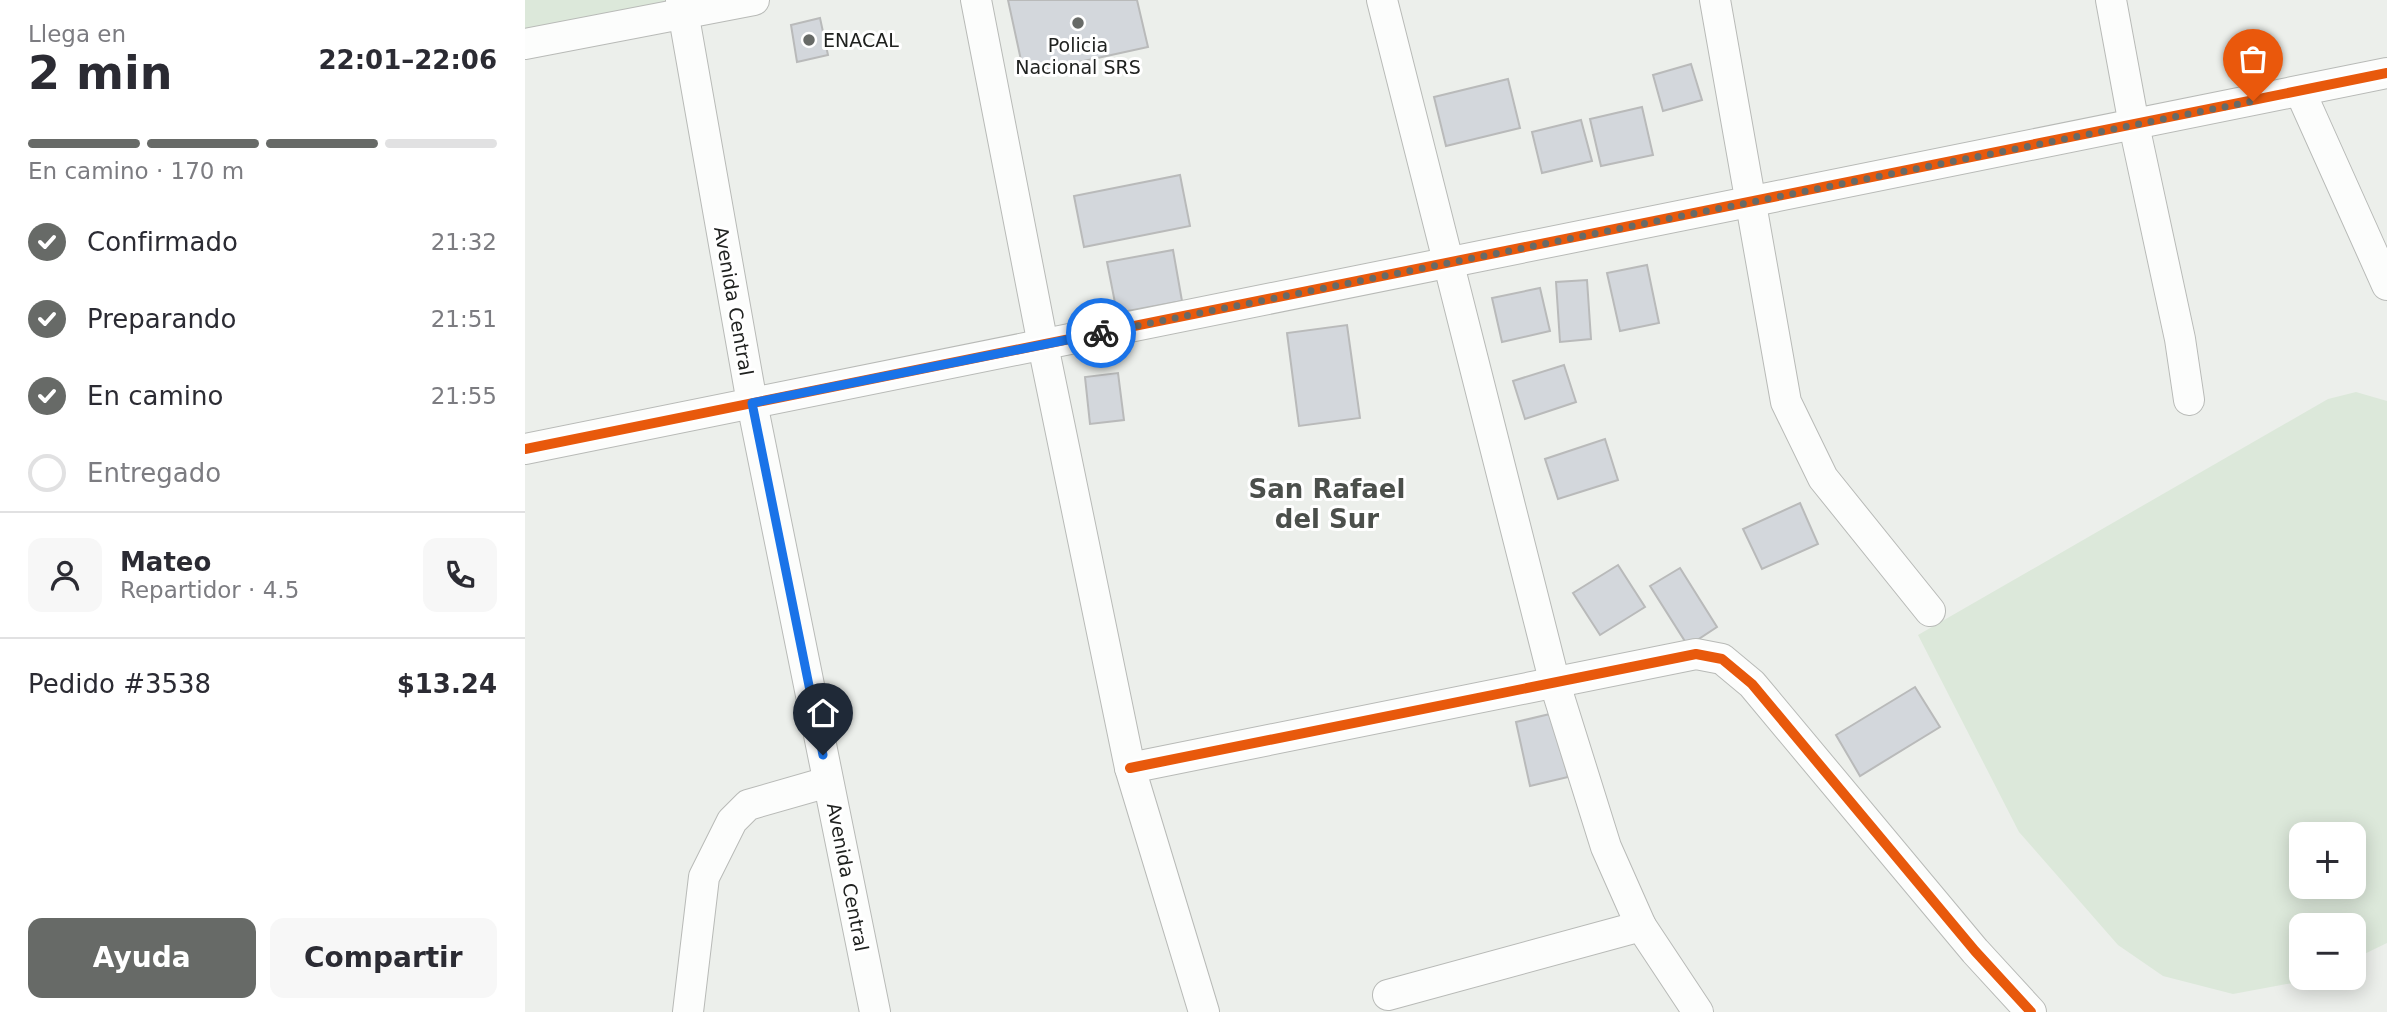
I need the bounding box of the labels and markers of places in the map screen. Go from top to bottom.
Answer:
marker: Policia Nacional SRS [1070,15,1086,31]
place label: ENACAL [823,29,899,51]
pin [2223,29,2283,101]
marker: ENACAL [801,32,817,48]
place label: Policia Nacional SRS [1015,34,1141,78]
pin [793,683,853,755]

